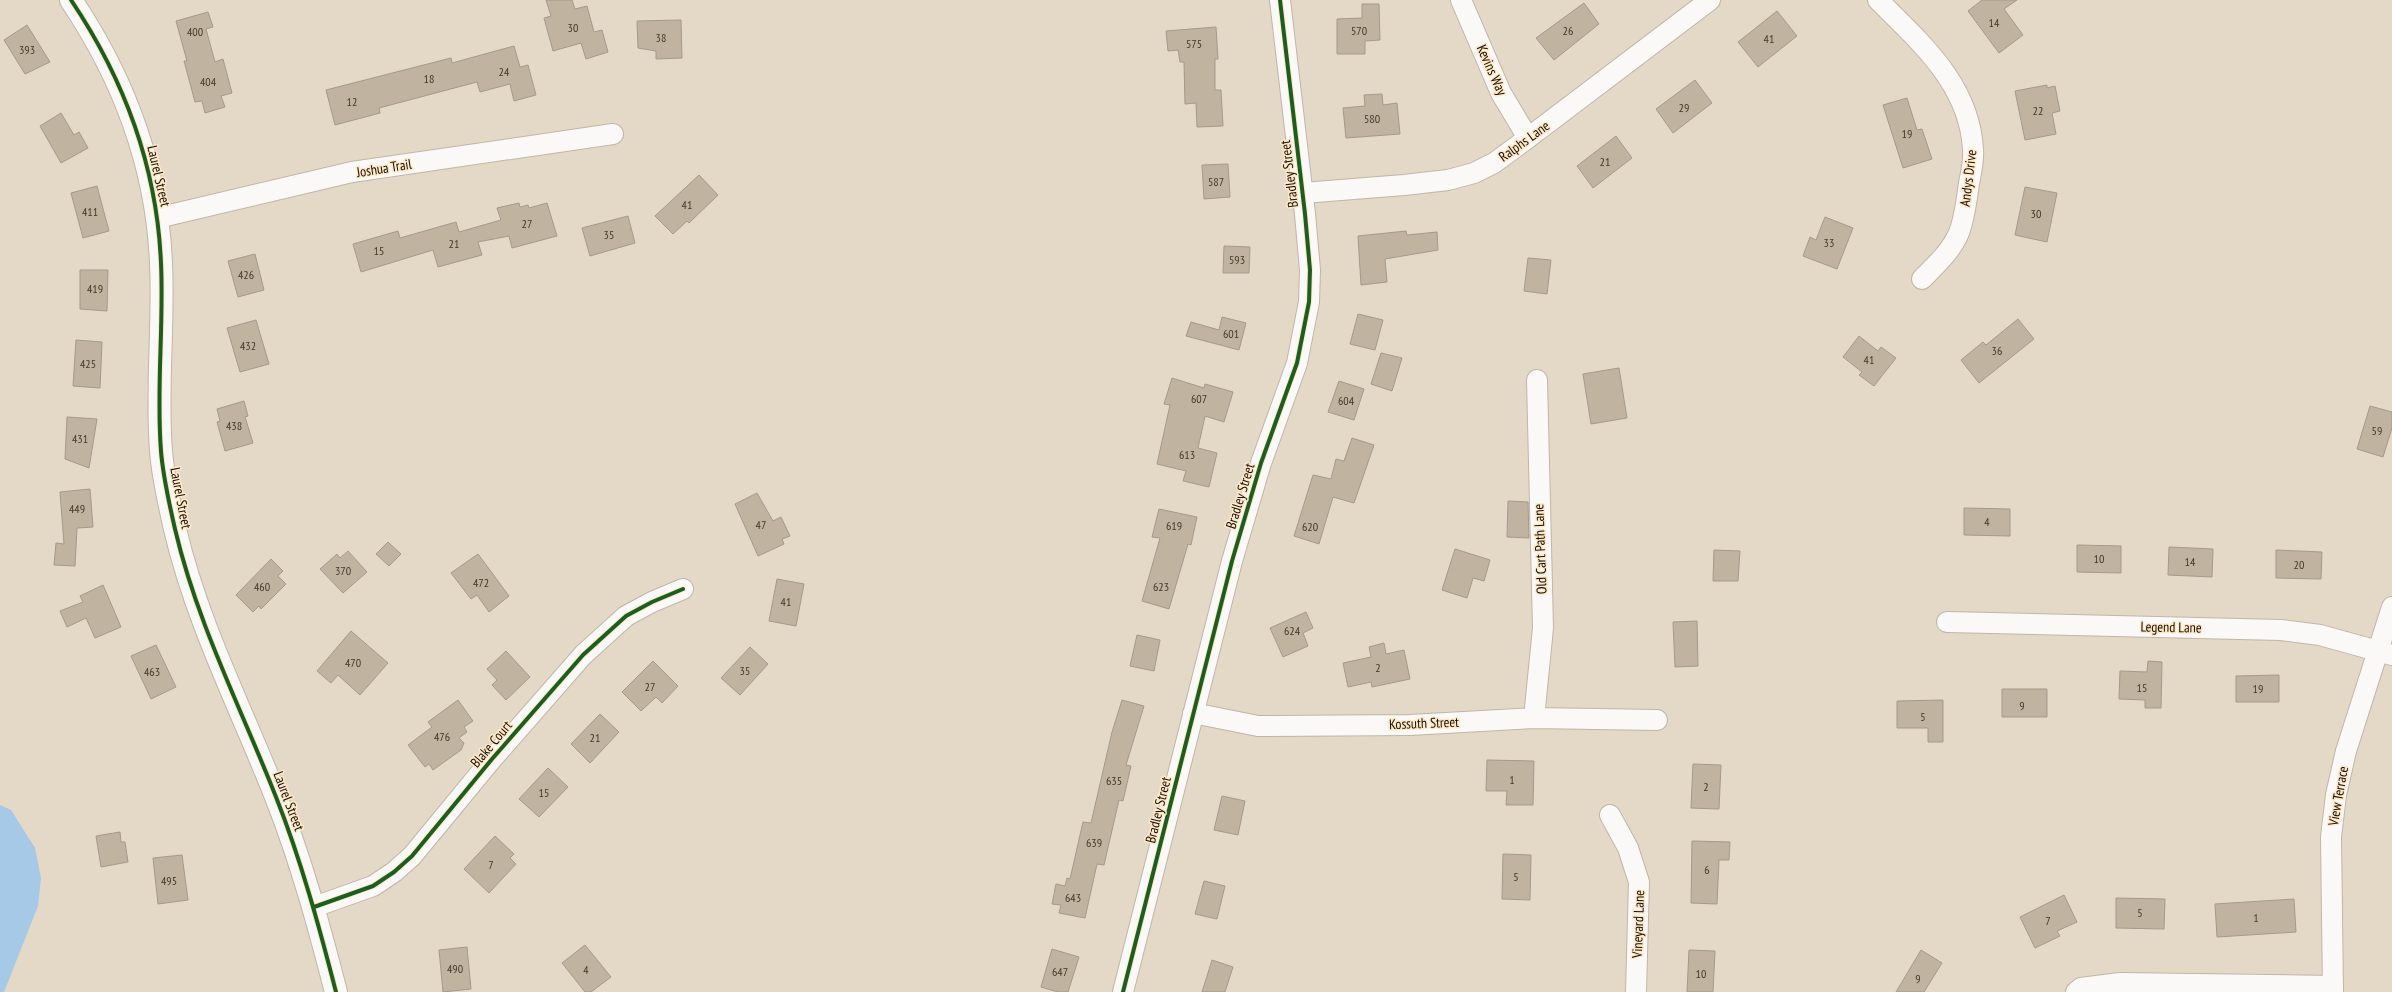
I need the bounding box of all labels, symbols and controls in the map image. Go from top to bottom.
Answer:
house number: 14 [1989,15,2000,30]
house number: 30 [568,20,578,35]
house number: 570 [1351,23,1367,38]
house number: 26 [1563,23,1573,38]
house number: 400 [187,24,203,39]
house number: 38 [656,30,666,45]
house number: 41 [1764,31,1774,46]
house number: 575 [1186,36,1202,51]
house number: 393 [19,42,35,57]
street label: Kevins Way [1473,42,1511,99]
house number: 24 [499,64,510,79]
house number: 18 [424,71,434,86]
house number: 404 [200,74,217,89]
house number: 12 [347,94,357,109]
house number: 29 [1679,100,1689,115]
house number: 22 [2033,103,2043,118]
house number: 580 [1364,111,1380,126]
street label: Ralphs Lane [1495,116,1553,166]
house number: 19 [1902,126,1912,141]
street label: Bradley Street [1276,139,1302,209]
street label: Laurel Street [143,144,175,208]
street label: Andys Drive [1956,148,1980,208]
house number: 21 [1600,154,1610,169]
street label: Joshua Trail [354,155,413,181]
house number: 587 [1208,174,1224,189]
house number: 41 [682,197,692,212]
house number: 411 [82,204,98,219]
house number: 30 [2031,206,2041,221]
house number: 27 [522,216,532,231]
house number: 35 [604,227,614,242]
house number: 33 [1824,235,1834,250]
house number: 21 [449,236,459,251]
house number: 15 [374,243,384,258]
house number: 593 [1229,252,1245,267]
house number: 426 [238,267,254,282]
house number: 419 [87,281,103,296]
house number: 601 [1223,326,1239,341]
house number: 432 [240,338,256,353]
house number: 36 [1992,343,2002,358]
house number: 41 [1864,352,1874,367]
house number: 425 [80,356,96,371]
house number: 607 [1191,391,1207,406]
house number: 604 [1338,393,1355,408]
house number: 438 [226,418,242,433]
house number: 59 [2372,423,2382,438]
house number: 431 [72,431,88,446]
house number: 613 [1179,447,1195,462]
street label: Bradley Street [1221,461,1259,531]
street label: Laurel Street [166,466,196,530]
house number: 449 [69,501,85,516]
street label: Old Cart Path Lane [1529,503,1551,595]
house number: 4 [1984,514,1990,529]
house number: 47 [756,517,766,532]
house number: 619 [1166,518,1182,533]
house number: 620 [1302,519,1318,534]
house number: 10 [2094,551,2104,566]
house number: 14 [2185,554,2196,569]
house number: 20 [2294,557,2304,572]
house number: 370 [335,563,351,578]
house number: 472 [473,575,489,590]
house number: 460 [254,579,270,594]
house number: 623 [1153,579,1169,594]
house number: 41 [781,594,791,609]
street label: Legend Lane [2140,617,2202,637]
house number: 624 [1284,623,1301,638]
house number: 470 [345,655,361,670]
house number: 2 [1375,660,1381,675]
house number: 35 [740,663,750,678]
house number: 463 [144,664,160,679]
house number: 27 [645,679,655,694]
house number: 15 [2137,680,2147,695]
house number: 19 [2253,681,2263,696]
house number: 9 [2019,698,2025,713]
house number: 5 [1920,709,1926,724]
street label: Kossuth Street [1389,713,1459,733]
street label: Blake Court [466,717,516,771]
house number: 476 [434,729,450,744]
house number: 21 [590,730,600,745]
street label: View Terrace [2324,765,2352,828]
street label: Laurel Street [269,769,309,833]
house number: 1 [1509,772,1515,787]
house number: 635 [1106,773,1122,788]
street label: Bradley Street [1141,775,1175,845]
house number: 2 [1703,779,1709,794]
house number: 15 [539,785,549,800]
house number: 639 [1086,835,1102,850]
house number: 7 [488,857,494,872]
house number: 6 [1704,862,1710,877]
house number: 5 [1513,869,1519,884]
house number: 495 [161,873,177,888]
street label: Vineyard Lane [1628,889,1648,959]
house number: 643 [1065,890,1081,905]
house number: 5 [2137,905,2143,920]
house number: 1 [2253,910,2259,925]
house number: 7 [2045,913,2051,928]
house number: 490 [447,961,463,976]
house number: 4 [583,962,589,977]
house number: 647 [1052,964,1068,979]
house number: 10 [1696,966,1706,981]
house number: 9 [1915,971,1921,986]

